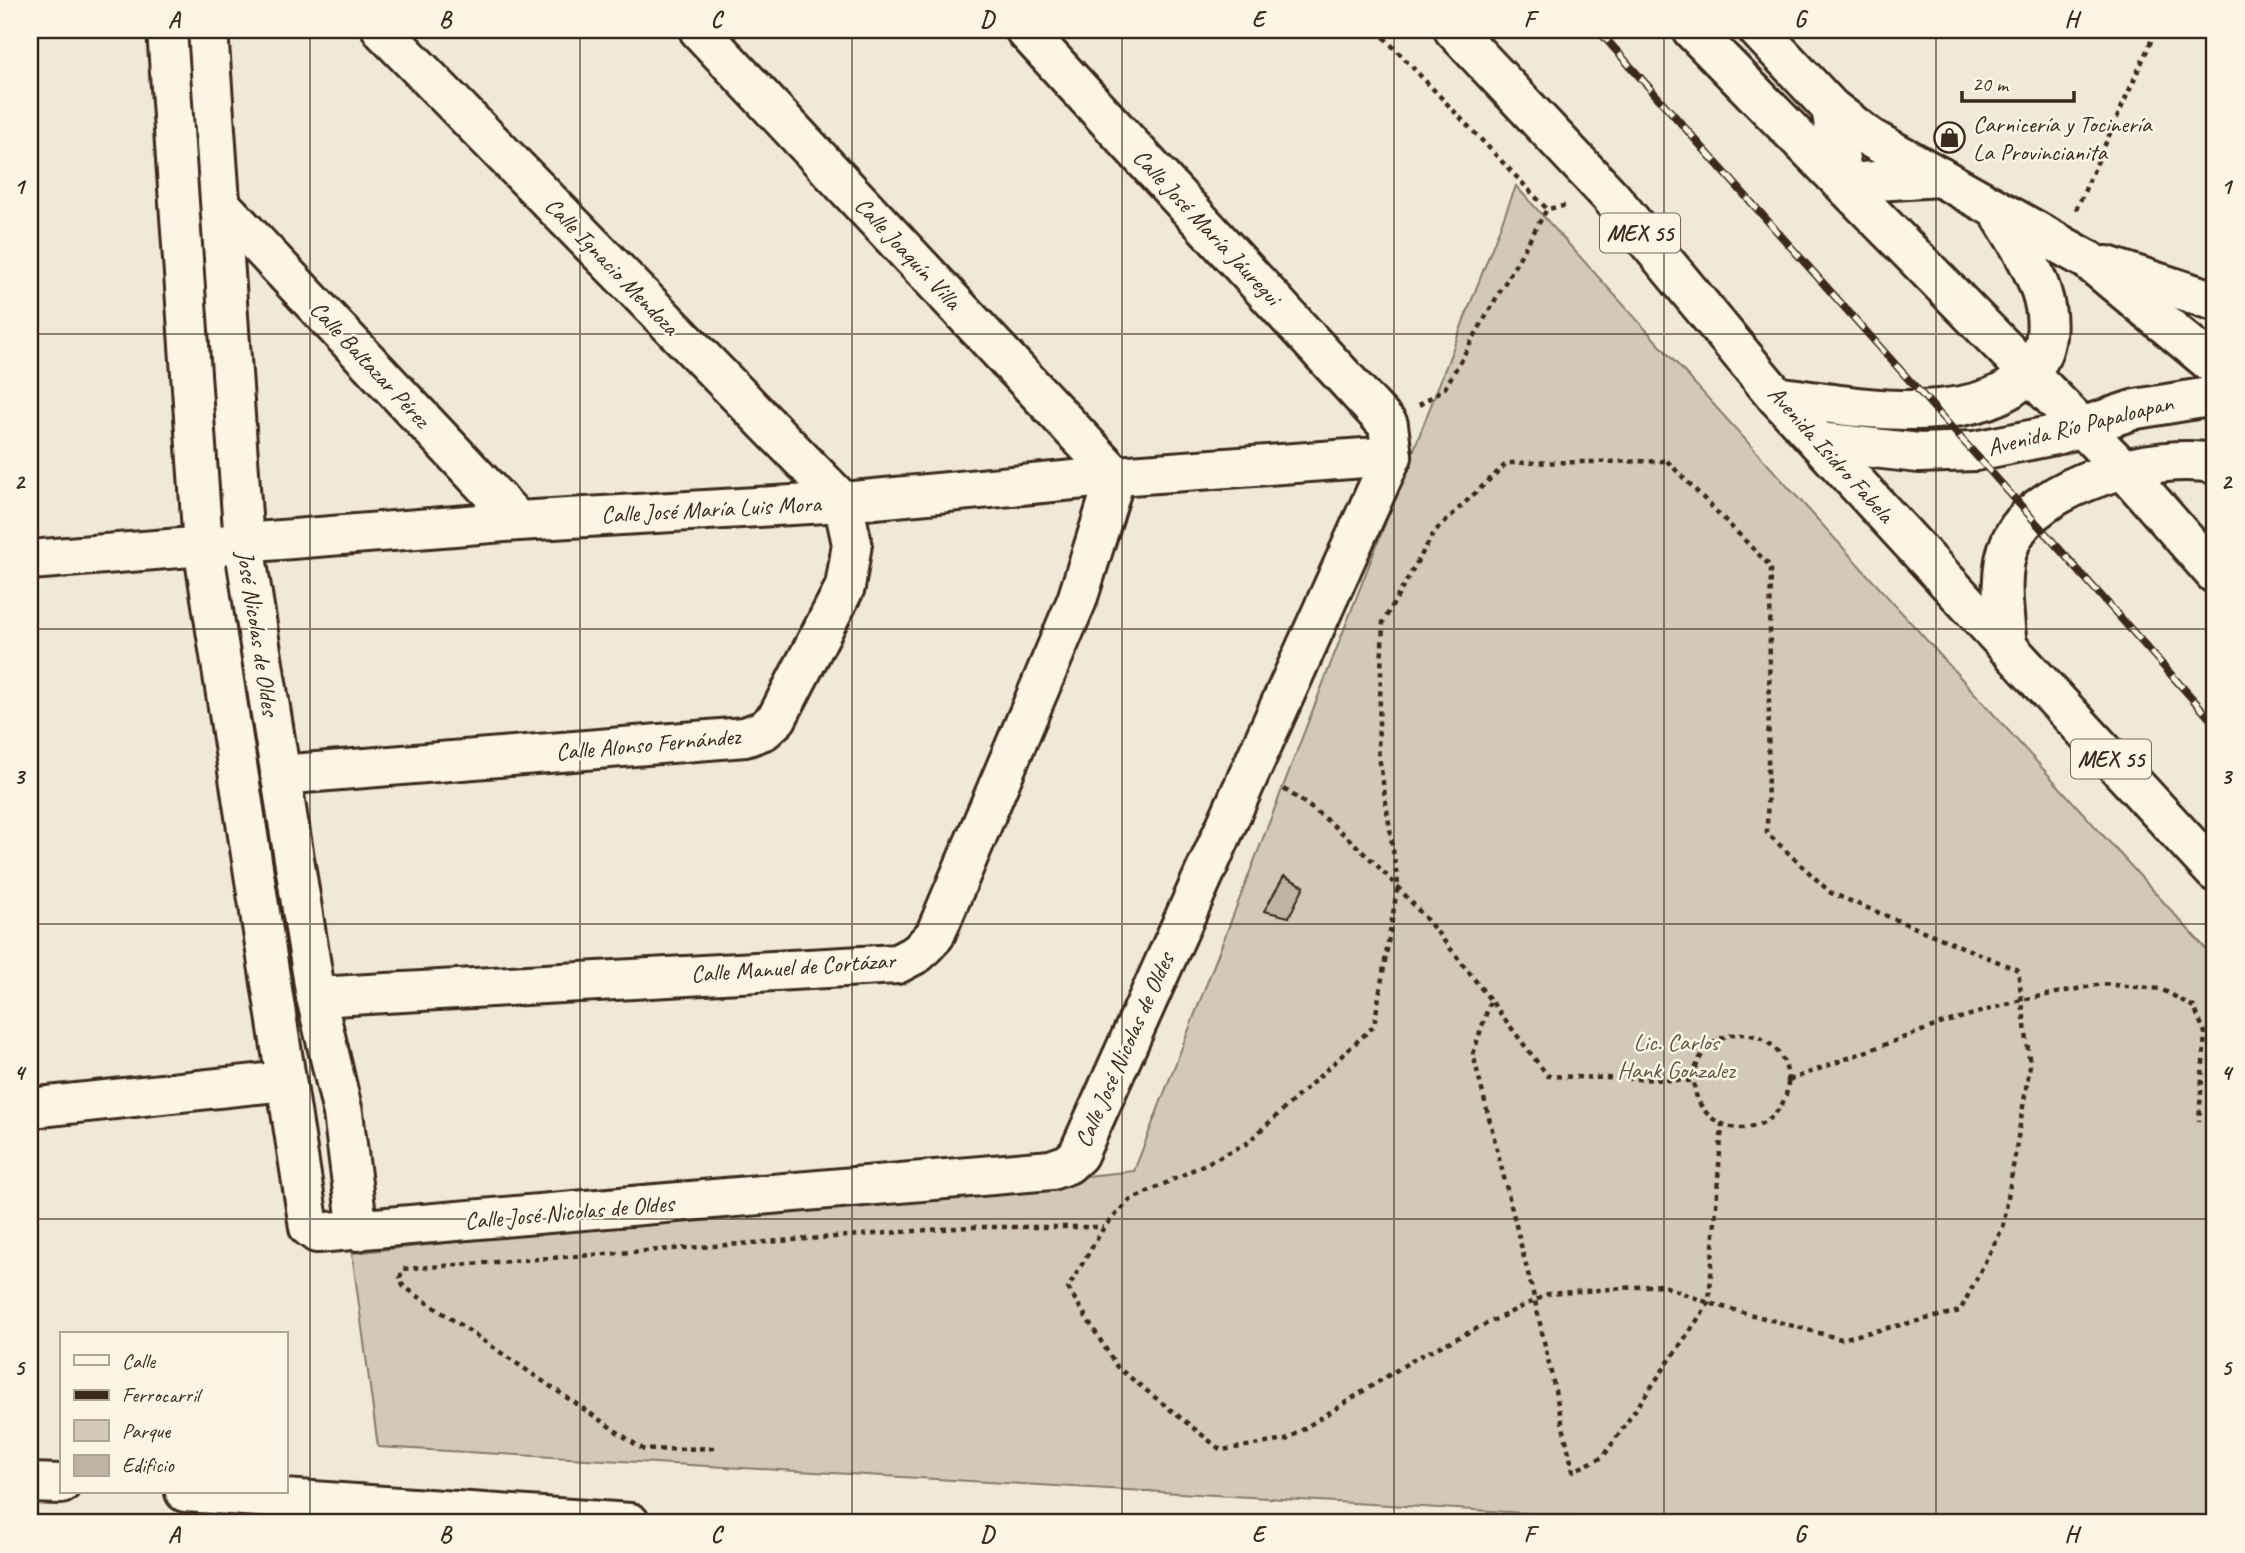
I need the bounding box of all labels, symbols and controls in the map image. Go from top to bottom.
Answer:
text: A [168,5,182,34]
text: B [439,5,453,34]
text: C [711,5,725,34]
text: D [980,5,996,34]
text: E [1252,5,1268,34]
text: F [1524,5,1540,34]
text: G [1794,5,1809,34]
text: H [2064,5,2082,34]
scale bar [1962,60,2074,104]
text: 20 m [1972,71,2010,97]
place label: Carnicería y Tocinería La Provincianita [1973,109,2153,167]
shop icon: Carnicería y Tocinería La Provincianita [1933,121,1967,155]
street label: Calle José María Jáuregui [1127,142,1289,313]
text: 1 [14,172,27,201]
text: 1 [2221,172,2234,201]
street label: Calle Ignacio Mendoza [539,191,686,342]
street label: Calle Joaquín Villa [848,191,969,316]
road number: MEX 55 [1600,214,1680,252]
street label: Calle Baltazar Pérez [304,294,438,436]
street label: Avenida Isidro Fabela [1762,379,1901,530]
street label: Avenida Río Papaloapan [1984,387,2177,463]
text: 2 [14,467,27,496]
text: 2 [2221,467,2234,496]
street label: Calle José María Luis Mora [600,488,823,530]
street label: José Nicolas de Oldes [230,548,286,720]
street label: Calle Alonso Fernández [554,721,743,767]
road number: MEX 55 [2071,740,2151,778]
text: 3 [14,762,27,791]
text: 3 [2221,762,2234,791]
street label: Calle Manuel de Cortázar [690,945,898,989]
street label: Calle José Nicolas de Oldes [1068,946,1182,1152]
park label: Lic. Carlos Hank Gonzalez [1617,1027,1736,1085]
text: 4 [14,1058,27,1087]
text: 4 [2221,1058,2234,1087]
street label: Calle José Nicolas de Oldes [463,1188,678,1236]
legend [60,1332,287,1494]
text: Calle [122,1348,156,1374]
text: 5 [14,1353,26,1382]
text: 5 [2221,1353,2233,1382]
text: Ferrocarril [122,1382,203,1408]
text: Parque [122,1418,171,1444]
text: Edificio [122,1452,175,1478]
text: A [168,1520,182,1549]
text: B [439,1520,453,1549]
text: C [711,1520,725,1549]
text: D [980,1520,996,1549]
text: E [1252,1520,1268,1549]
text: F [1524,1520,1540,1549]
text: G [1794,1520,1809,1549]
text: H [2064,1520,2082,1549]

